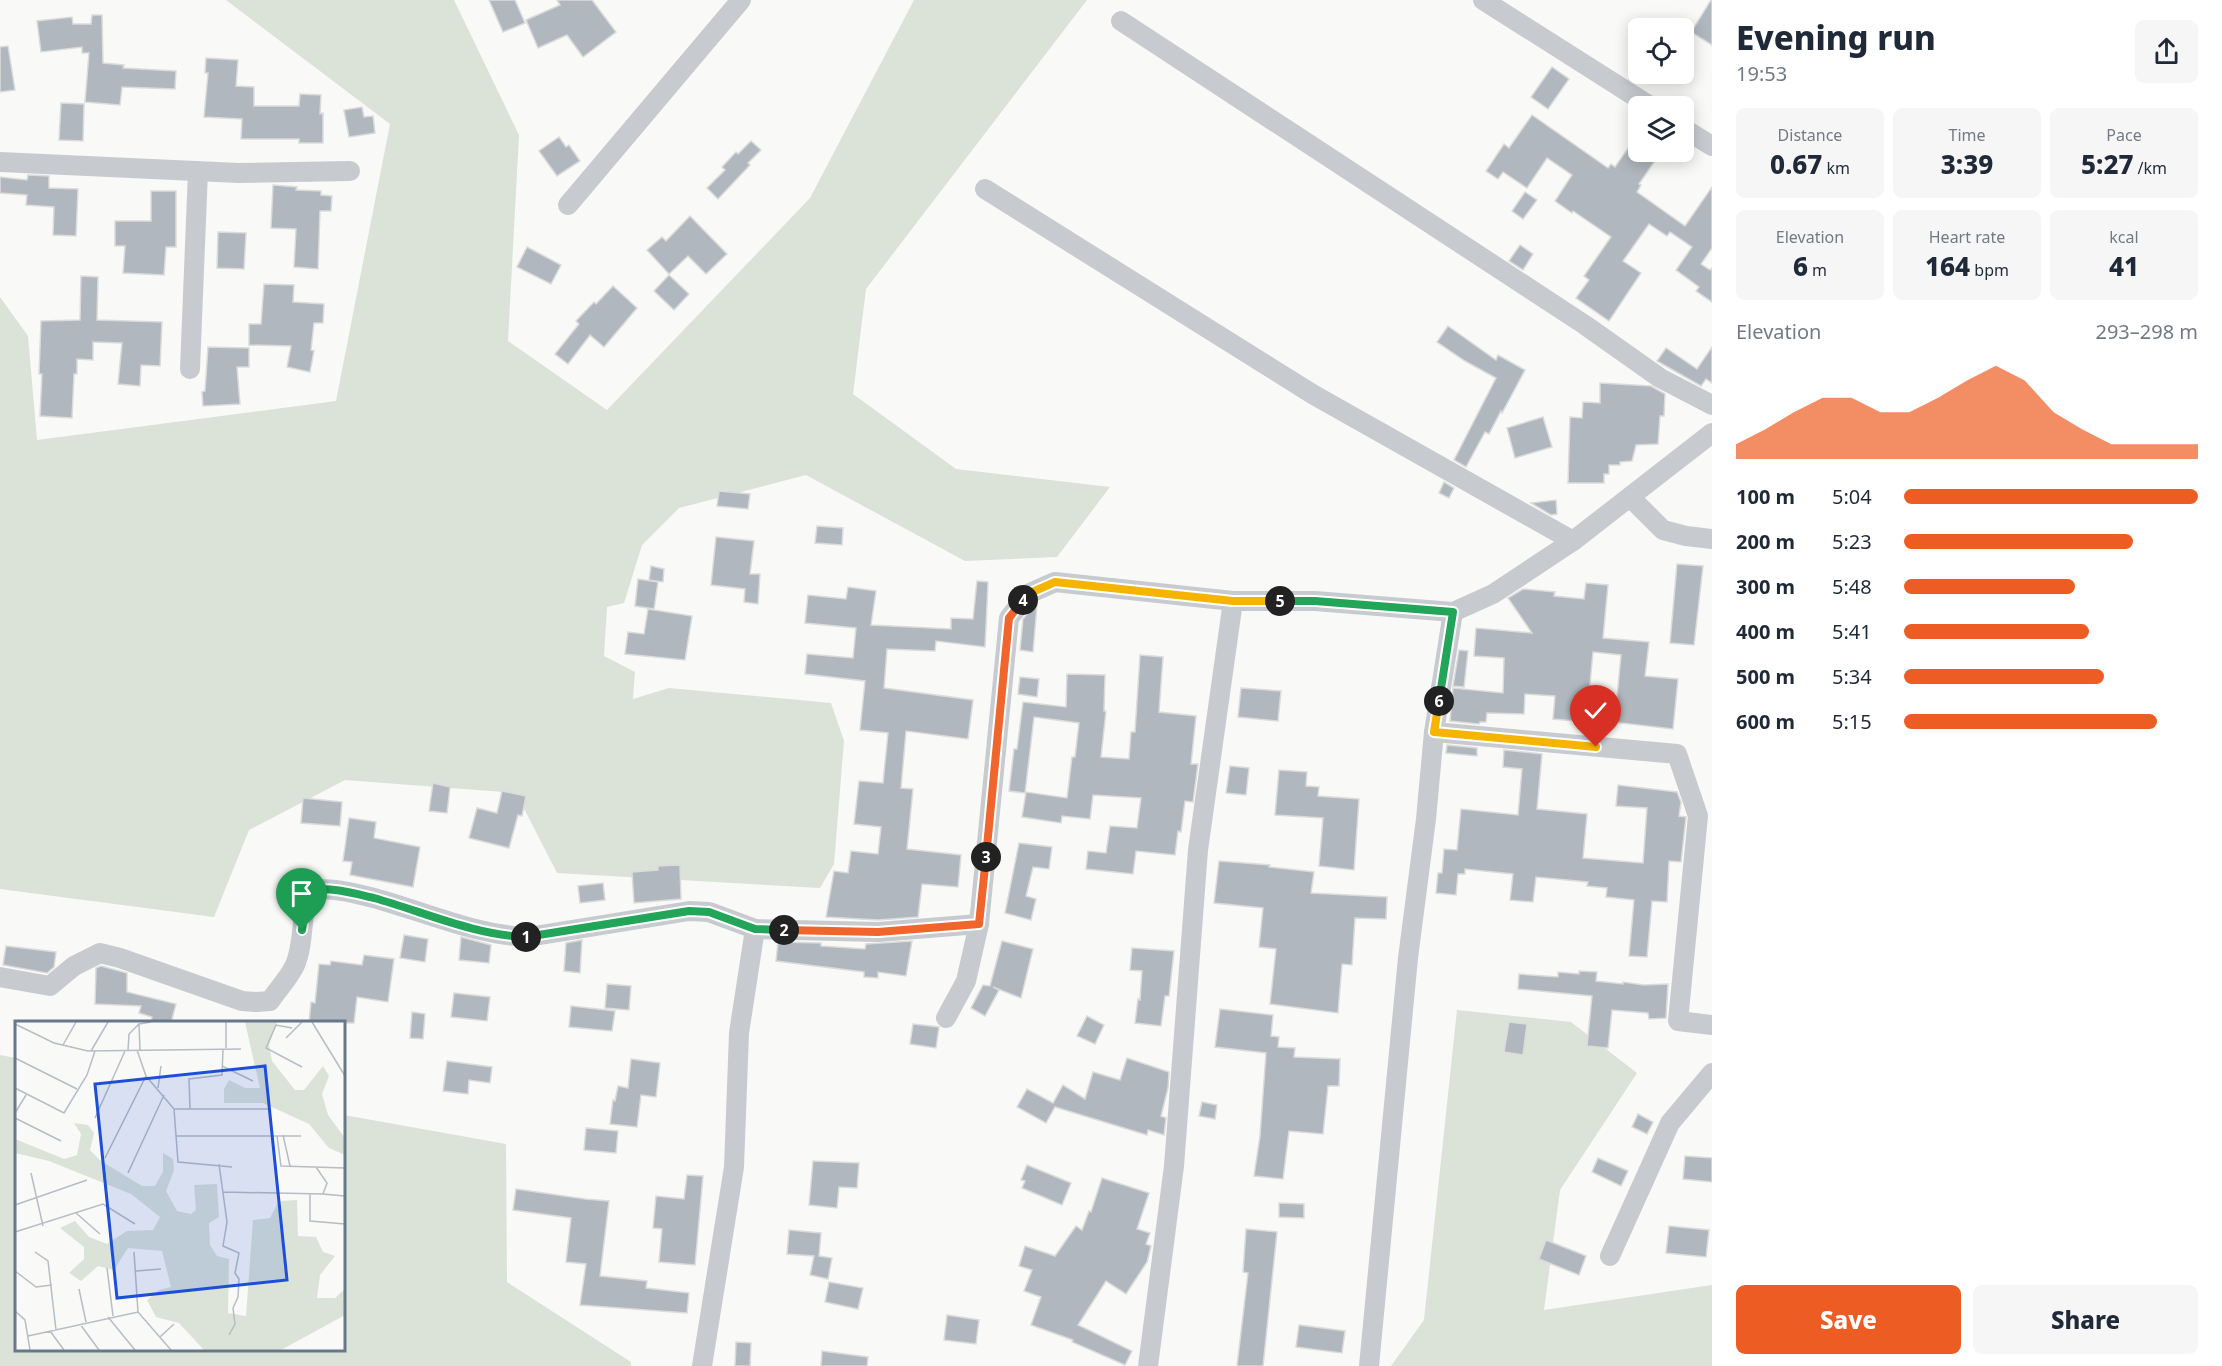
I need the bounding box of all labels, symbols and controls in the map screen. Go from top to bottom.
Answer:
text: Evening run [1736,15,1936,60]
map controls [1628,18,1694,162]
button: locate [1628,18,1694,84]
button: share [2135,20,2198,83]
text: 19:53 [1736,60,1787,87]
button: layers [1628,96,1694,162]
text: Distance [1778,124,1842,146]
text: Time [1948,124,1986,146]
text: Pace [2106,124,2142,146]
text: 0.67 [1770,146,1822,182]
text: 3:39 [1941,146,1993,182]
text: 5:27 [2081,146,2133,182]
text: km [1822,157,1850,179]
text: /km [2133,157,2167,179]
text: Elevation [1776,226,1844,248]
text: Heart rate [1929,226,2005,248]
text: kcal [2109,226,2139,248]
text: 6 [1793,248,1808,284]
text: 164 [1925,248,1970,284]
text: 41 [2109,248,2139,284]
text: m [1808,259,1827,281]
text: bpm [1970,259,2009,281]
text: Elevation [1736,318,1821,345]
text: 293–298 m [2095,318,2198,345]
text: 100 m [1736,483,1795,510]
text: 5:04 [1832,483,1872,510]
text: 200 m [1736,528,1795,555]
text: 5:23 [1832,528,1872,555]
text: 300 m [1736,573,1795,600]
text: 5:48 [1832,573,1872,600]
pin: 4 [1008,585,1038,615]
pin: 5 [1265,586,1295,616]
text: 4 [1018,589,1028,611]
text: 5 [1275,590,1285,612]
text: 400 m [1736,618,1795,645]
text: 5:41 [1832,618,1872,645]
text: 500 m [1736,663,1795,690]
text: 5:34 [1832,663,1872,690]
pin [1570,685,1621,747]
pin: 6 [1424,686,1454,716]
text: 6 [1434,690,1444,712]
icon: check [1579,694,1612,727]
text: 600 m [1736,708,1795,735]
text: 5:15 [1832,708,1872,735]
pin: 3 [971,842,1001,872]
text: 3 [981,846,991,868]
pin [276,868,327,930]
icon: arrive [285,877,318,910]
pin: 2 [769,915,799,945]
text: 2 [779,919,789,941]
pin: 1 [511,922,541,952]
text: 1 [521,926,531,948]
inset map [15,1021,345,1351]
button: Save [1736,1285,1961,1354]
button: Share [1973,1285,2198,1354]

